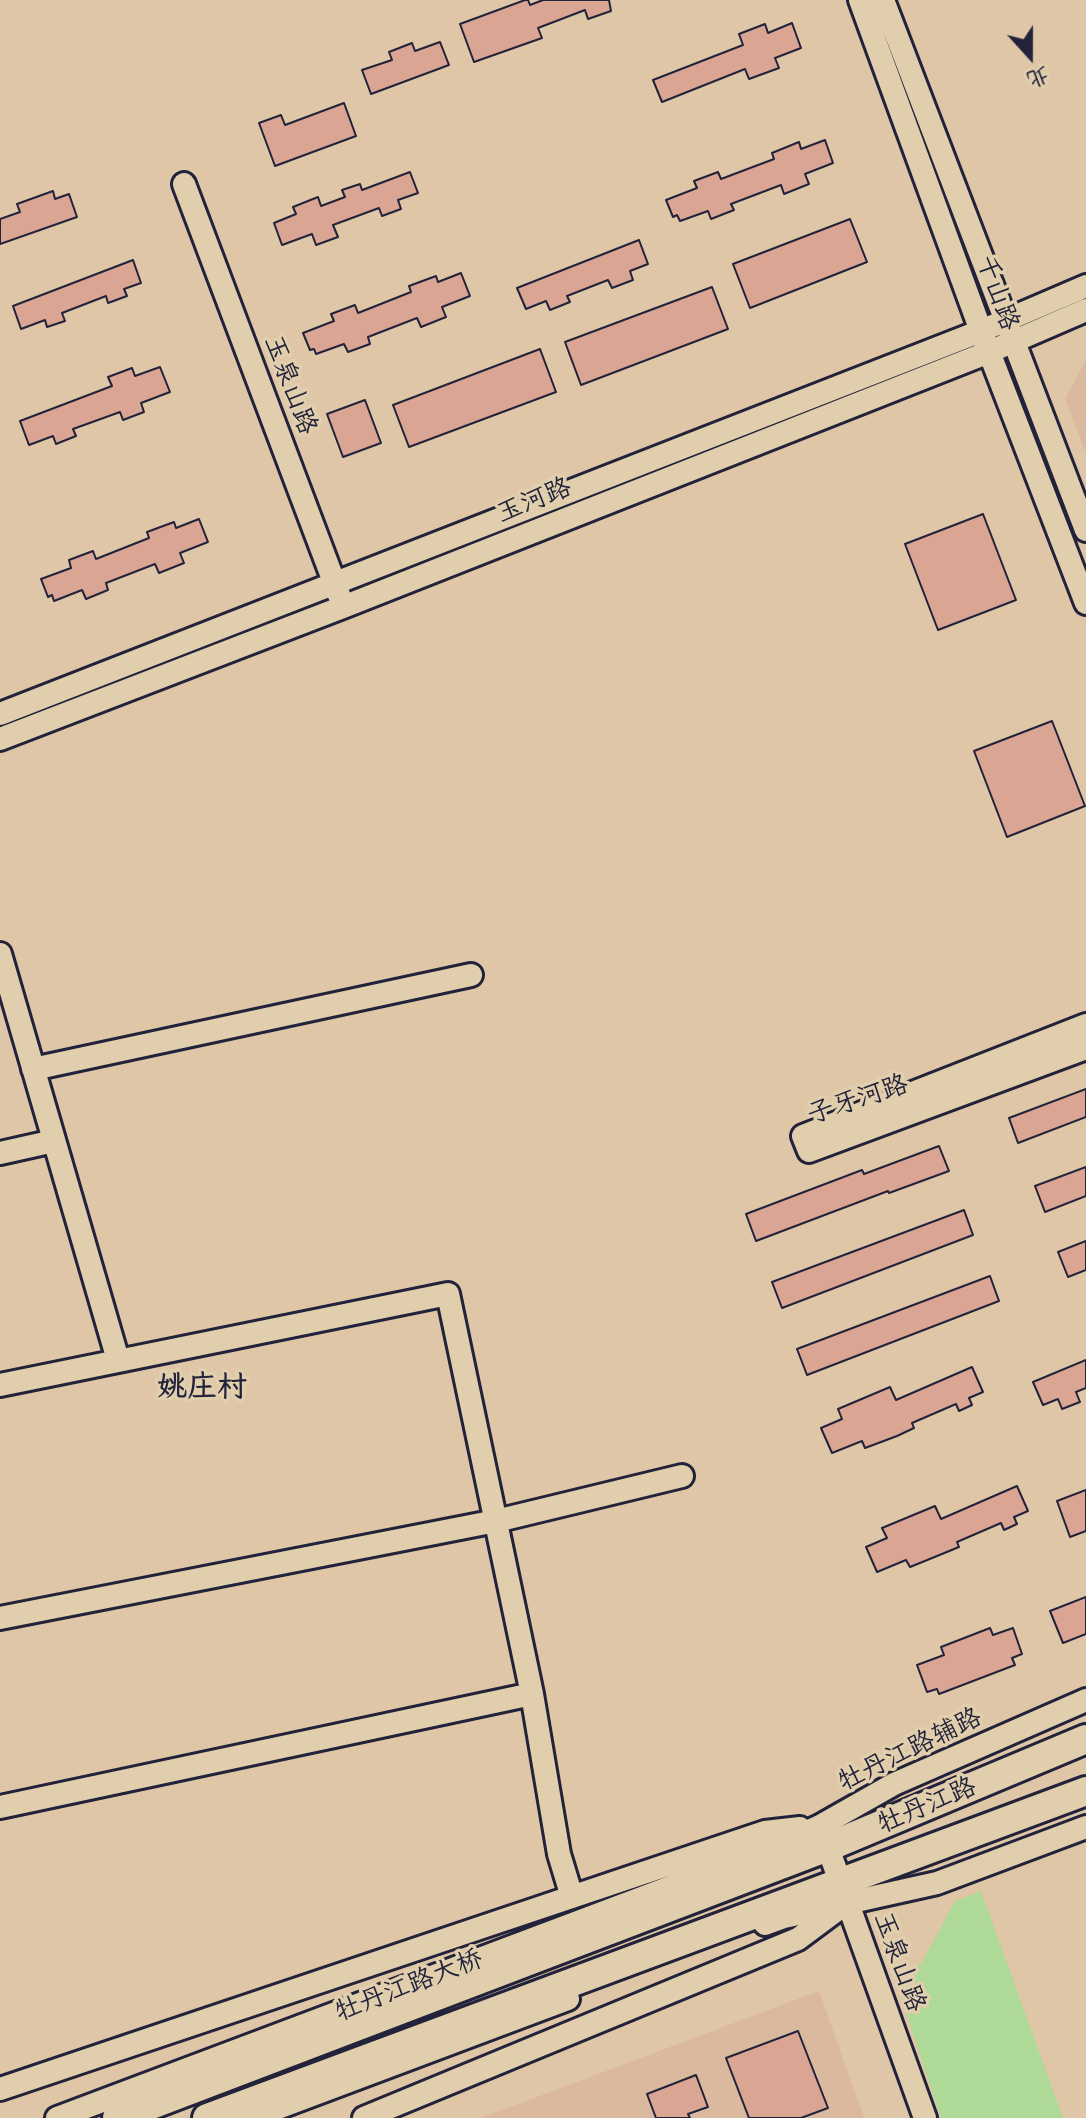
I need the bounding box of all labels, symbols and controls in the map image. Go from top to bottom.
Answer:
north arrow [990,16,1070,96]
text: 北 [1023,60,1054,96]
street label: 千山路 [969,251,1025,335]
street label: 玉泉山路 [257,331,323,439]
street label: 玉河路 [492,472,576,530]
street label: 子牙河路 [804,1069,912,1131]
district label: 姚庄村 [157,1370,247,1406]
street label: 牡丹江路辅路 [833,1702,987,1798]
street label: 牡丹江路 [873,1771,981,1841]
street label: 玉泉山路 [867,1908,931,2016]
street label: 牡丹江路大桥 [331,1943,487,2029]

